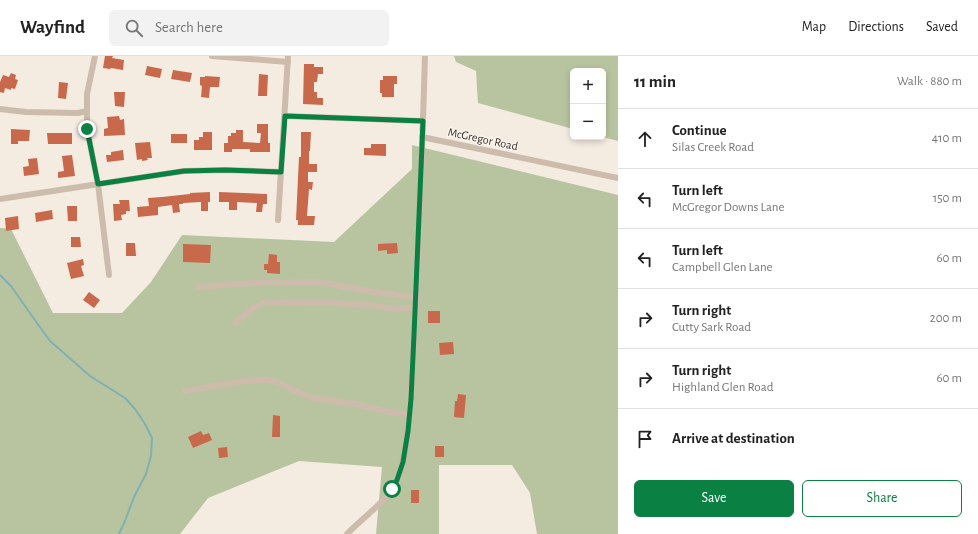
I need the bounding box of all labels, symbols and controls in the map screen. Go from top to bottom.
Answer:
search box [109,10,389,46]
icon: search [123,17,145,39]
text: Wayfind [20,18,85,37]
text: Search here [155,20,223,35]
text: Map [802,20,826,34]
text: Directions [848,20,904,34]
text: Saved [926,20,958,34]
map controls [570,68,606,140]
button: + [570,68,606,104]
text: 11 min [634,73,676,90]
text: Walk · 880 m [897,75,962,88]
button: − [570,104,606,140]
route end [78,120,96,138]
text: Continue [672,123,727,138]
street label: McGregor Road [447,126,519,152]
icon: ahead [634,128,656,150]
text: 410 m [932,132,962,145]
text: Silas Creek Road [672,141,754,154]
text: Turn left [672,183,723,198]
icon: left [634,188,656,210]
text: 150 m [933,192,962,205]
text: McGregor Downs Lane [672,201,785,214]
text: Turn left [672,243,723,258]
icon: left [634,248,656,270]
text: 60 m [936,252,962,265]
text: Campbell Glen Lane [672,261,773,274]
text: Turn right [672,303,731,318]
icon: right [634,308,656,330]
text: 200 m [930,312,962,325]
text: Cutty Sark Road [672,321,751,334]
text: Turn right [672,363,731,378]
icon: right [634,368,656,390]
text: 60 m [936,372,962,385]
text: Highland Glen Road [672,381,773,394]
icon: arrive [634,428,656,450]
text: Arrive at destination [672,431,795,446]
route start [383,480,401,498]
button: Save [634,480,794,517]
button: Share [802,480,962,517]

